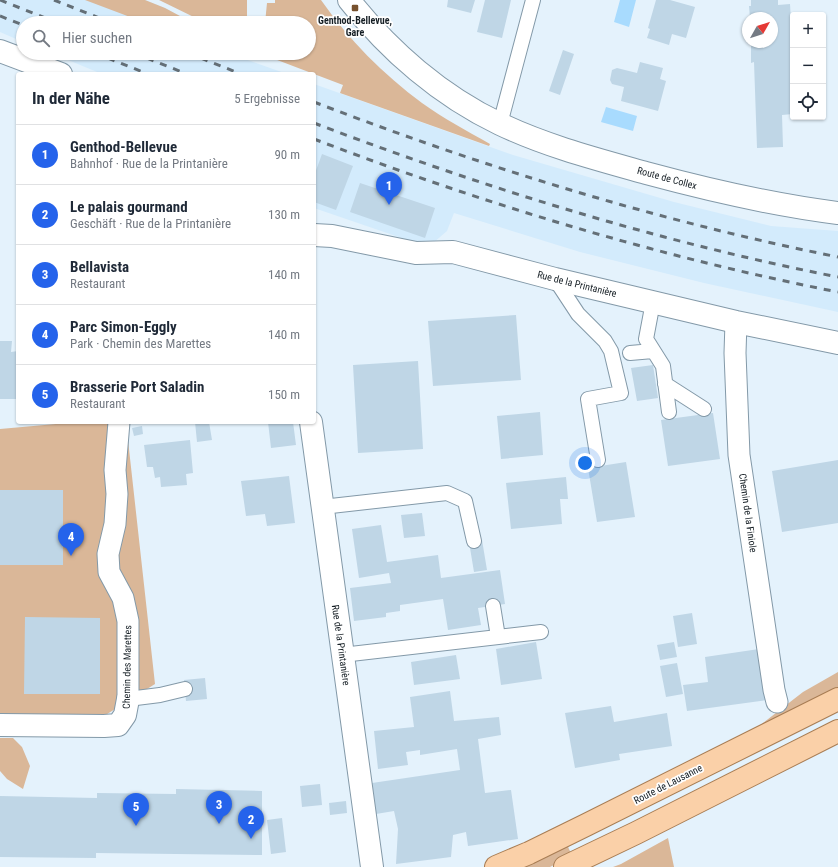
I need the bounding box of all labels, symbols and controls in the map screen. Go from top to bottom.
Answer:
marker: Genthod-Bellevue, Gare [350,3,360,13]
north arrow [742,12,778,48]
map controls [790,12,826,120]
button: + [790,12,826,48]
place label: Genthod-Bellevue, Gare [318,15,392,38]
search box [16,16,316,60]
icon: search [30,27,52,49]
text: Hier suchen [62,29,132,47]
button: − [790,48,826,84]
button: locate [790,84,826,120]
text: In der Nähe [32,88,110,108]
text: 5 Ergebnisse [234,91,300,106]
text: Genthod-Bellevue [70,138,177,156]
text: 1 [42,147,48,162]
text: 90 m [274,147,300,162]
text: Bahnhof · Rue de la Printanière [70,156,228,171]
street label: Route de Collex [636,165,699,191]
pin: 1 [376,172,402,205]
text: Le palais gourmand [70,198,188,216]
text: 2 [42,207,48,222]
text: 130 m [268,207,300,222]
text: Geschäft · Rue de la Printanière [70,216,231,231]
text: Bellavista [70,258,129,276]
text: 3 [42,267,48,282]
text: 140 m [268,267,300,282]
street label: Rue de la Printanière [536,269,618,299]
text: Restaurant [70,276,125,291]
text: Parc Simon-Eggly [70,318,177,336]
text: 4 [42,327,48,342]
text: 140 m [268,327,300,342]
text: Park · Chemin des Marettes [70,336,211,351]
text: Brasserie Port Saladin [70,378,204,396]
text: 5 [42,387,48,402]
text: 150 m [268,387,300,402]
text: Restaurant [70,396,125,411]
your location [575,453,595,473]
street label: Chemin de la Finiole [737,473,759,554]
pin: 4 [58,523,84,556]
street label: Rue de la Printanière [330,604,352,686]
street label: Chemin des Marettes [121,625,133,709]
street label: Route de Lausanne [632,762,704,806]
pin: 3 [206,791,232,824]
pin: 5 [123,793,149,826]
pin: 2 [238,806,264,839]

